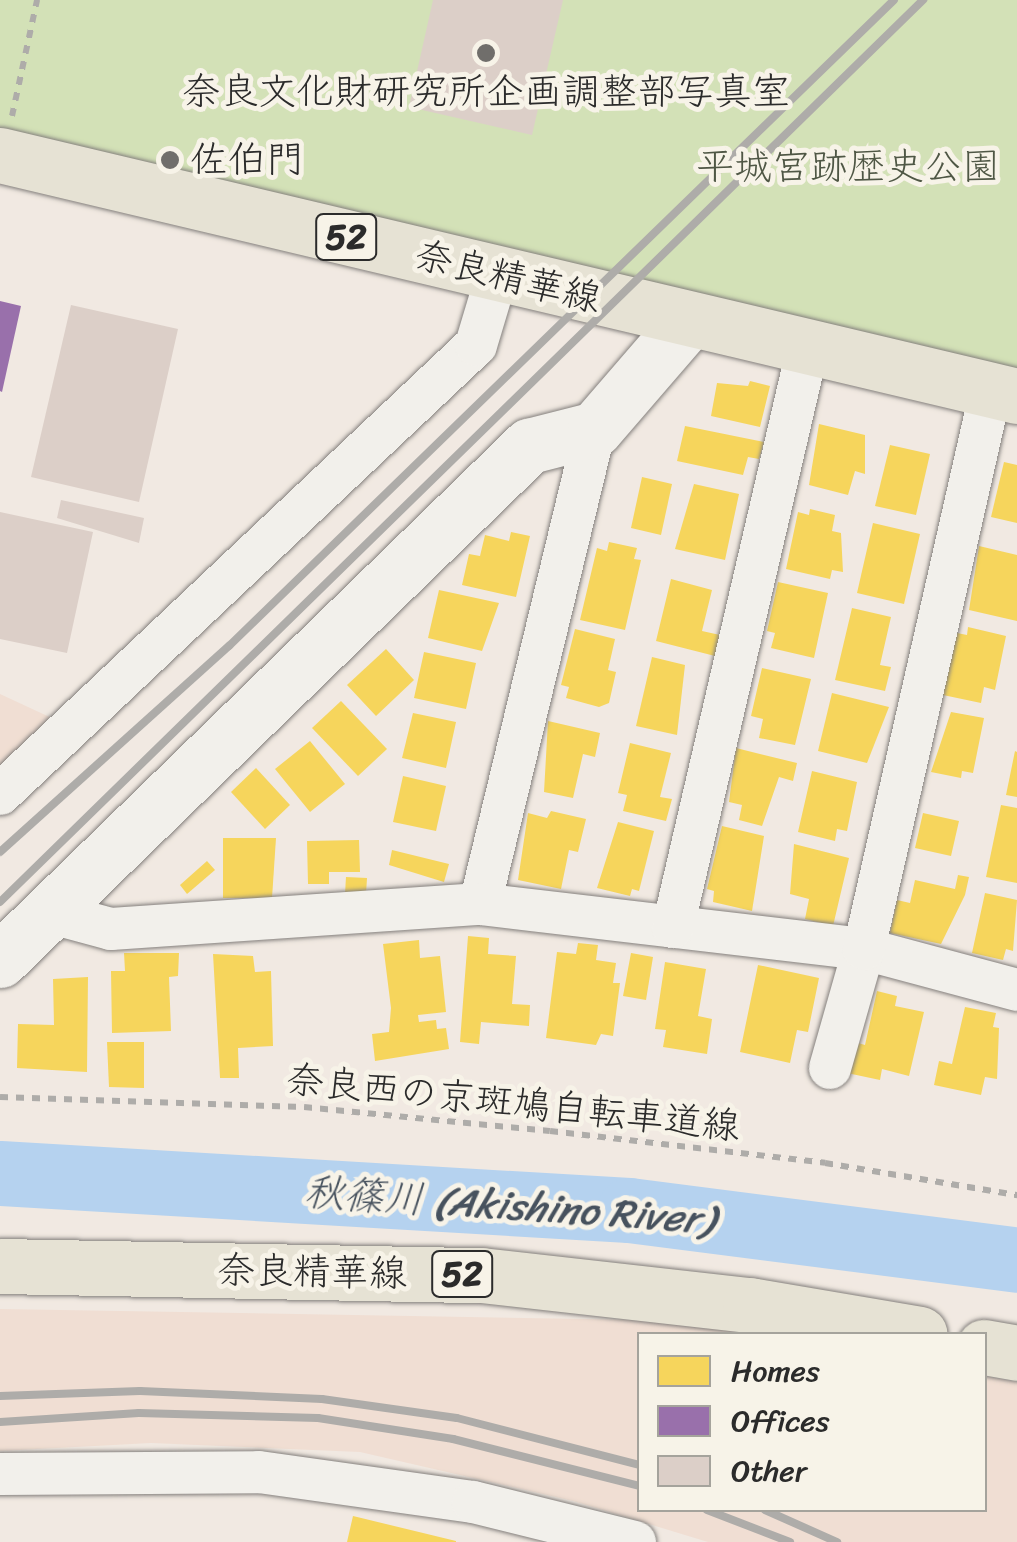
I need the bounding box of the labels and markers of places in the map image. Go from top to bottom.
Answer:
marker: 奈良文化財研究所企画調整部写真室 [475,42,497,64]
place label: 奈良文化財研究所企画調整部写真室 [182,69,790,115]
place label: 佐伯門 [190,137,304,183]
marker: 佐伯門 [159,149,181,171]

